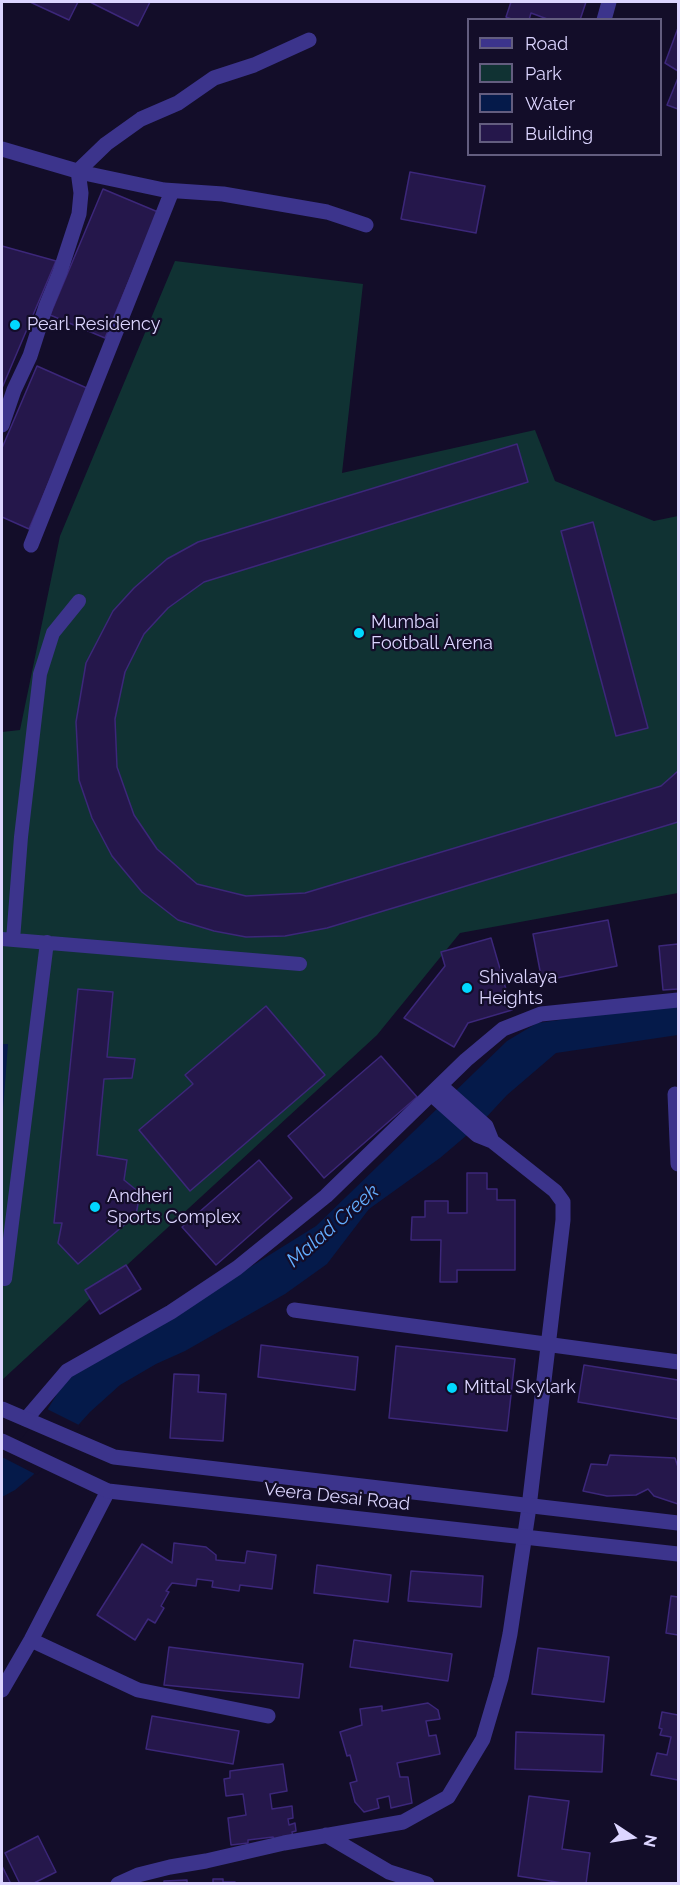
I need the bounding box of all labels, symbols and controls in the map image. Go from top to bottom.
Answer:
legend [467,18,662,156]
text: Road [525,33,568,54]
text: Park [525,63,562,84]
text: Water [525,93,575,114]
text: Building [525,123,593,144]
place label: Pearl Residency [27,314,161,336]
marker: Pearl Residency [8,318,22,332]
place label: Mumbai Football Arena [371,612,493,654]
marker: Mumbai Football Arena [352,626,366,640]
place label: Shivalaya Heights [479,967,557,1010]
marker: Shivalaya Heights [460,981,474,995]
water label: Malad Creek [282,1179,384,1273]
place label: Andheri Sports Complex [107,1186,240,1228]
marker: Andheri Sports Complex [88,1200,102,1214]
place label: Mittal Skylark [464,1377,576,1399]
marker: Mittal Skylark [445,1381,459,1395]
street label: Veera Desai Road [263,1479,411,1515]
north arrow [602,1807,662,1867]
text: N [640,1833,661,1849]

